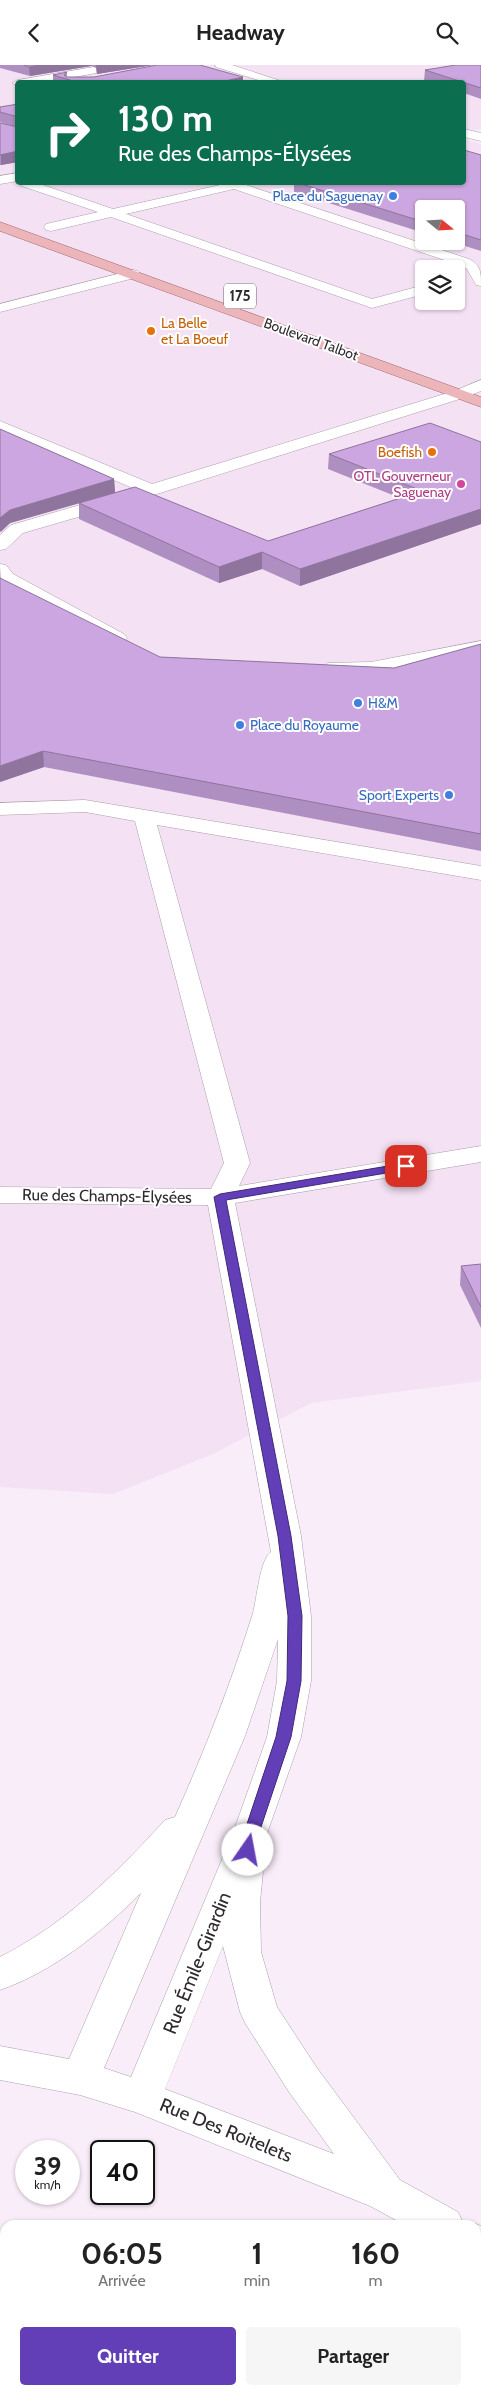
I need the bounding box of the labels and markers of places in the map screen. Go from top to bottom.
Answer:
place label: Place du Saguenay [272,187,383,205]
marker: Place du Saguenay [387,190,399,202]
place label: La Belle et La Boeuf [161,314,228,348]
marker: La Belle et La Boeuf [145,325,157,337]
place label: Boefish [378,443,422,461]
marker: Boefish [426,446,438,458]
place label: OTL Gouverneur Saguenay [353,467,452,501]
marker: OTL Gouverneur Saguenay [455,478,467,490]
place label: H&M [368,694,398,712]
marker: H&M [352,697,364,709]
place label: Place du Royaume [250,716,359,734]
marker: Place du Royaume [234,719,246,731]
place label: Sport Experts [359,786,439,804]
marker: Sport Experts [443,789,455,801]
pin [385,1145,427,1187]

